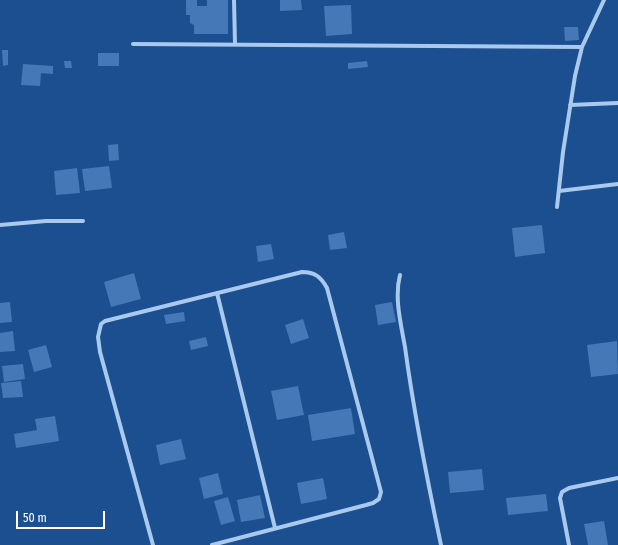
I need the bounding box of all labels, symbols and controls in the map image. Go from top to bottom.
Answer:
scale bar [18,503,107,529]
text: 50 m [23,511,47,525]

